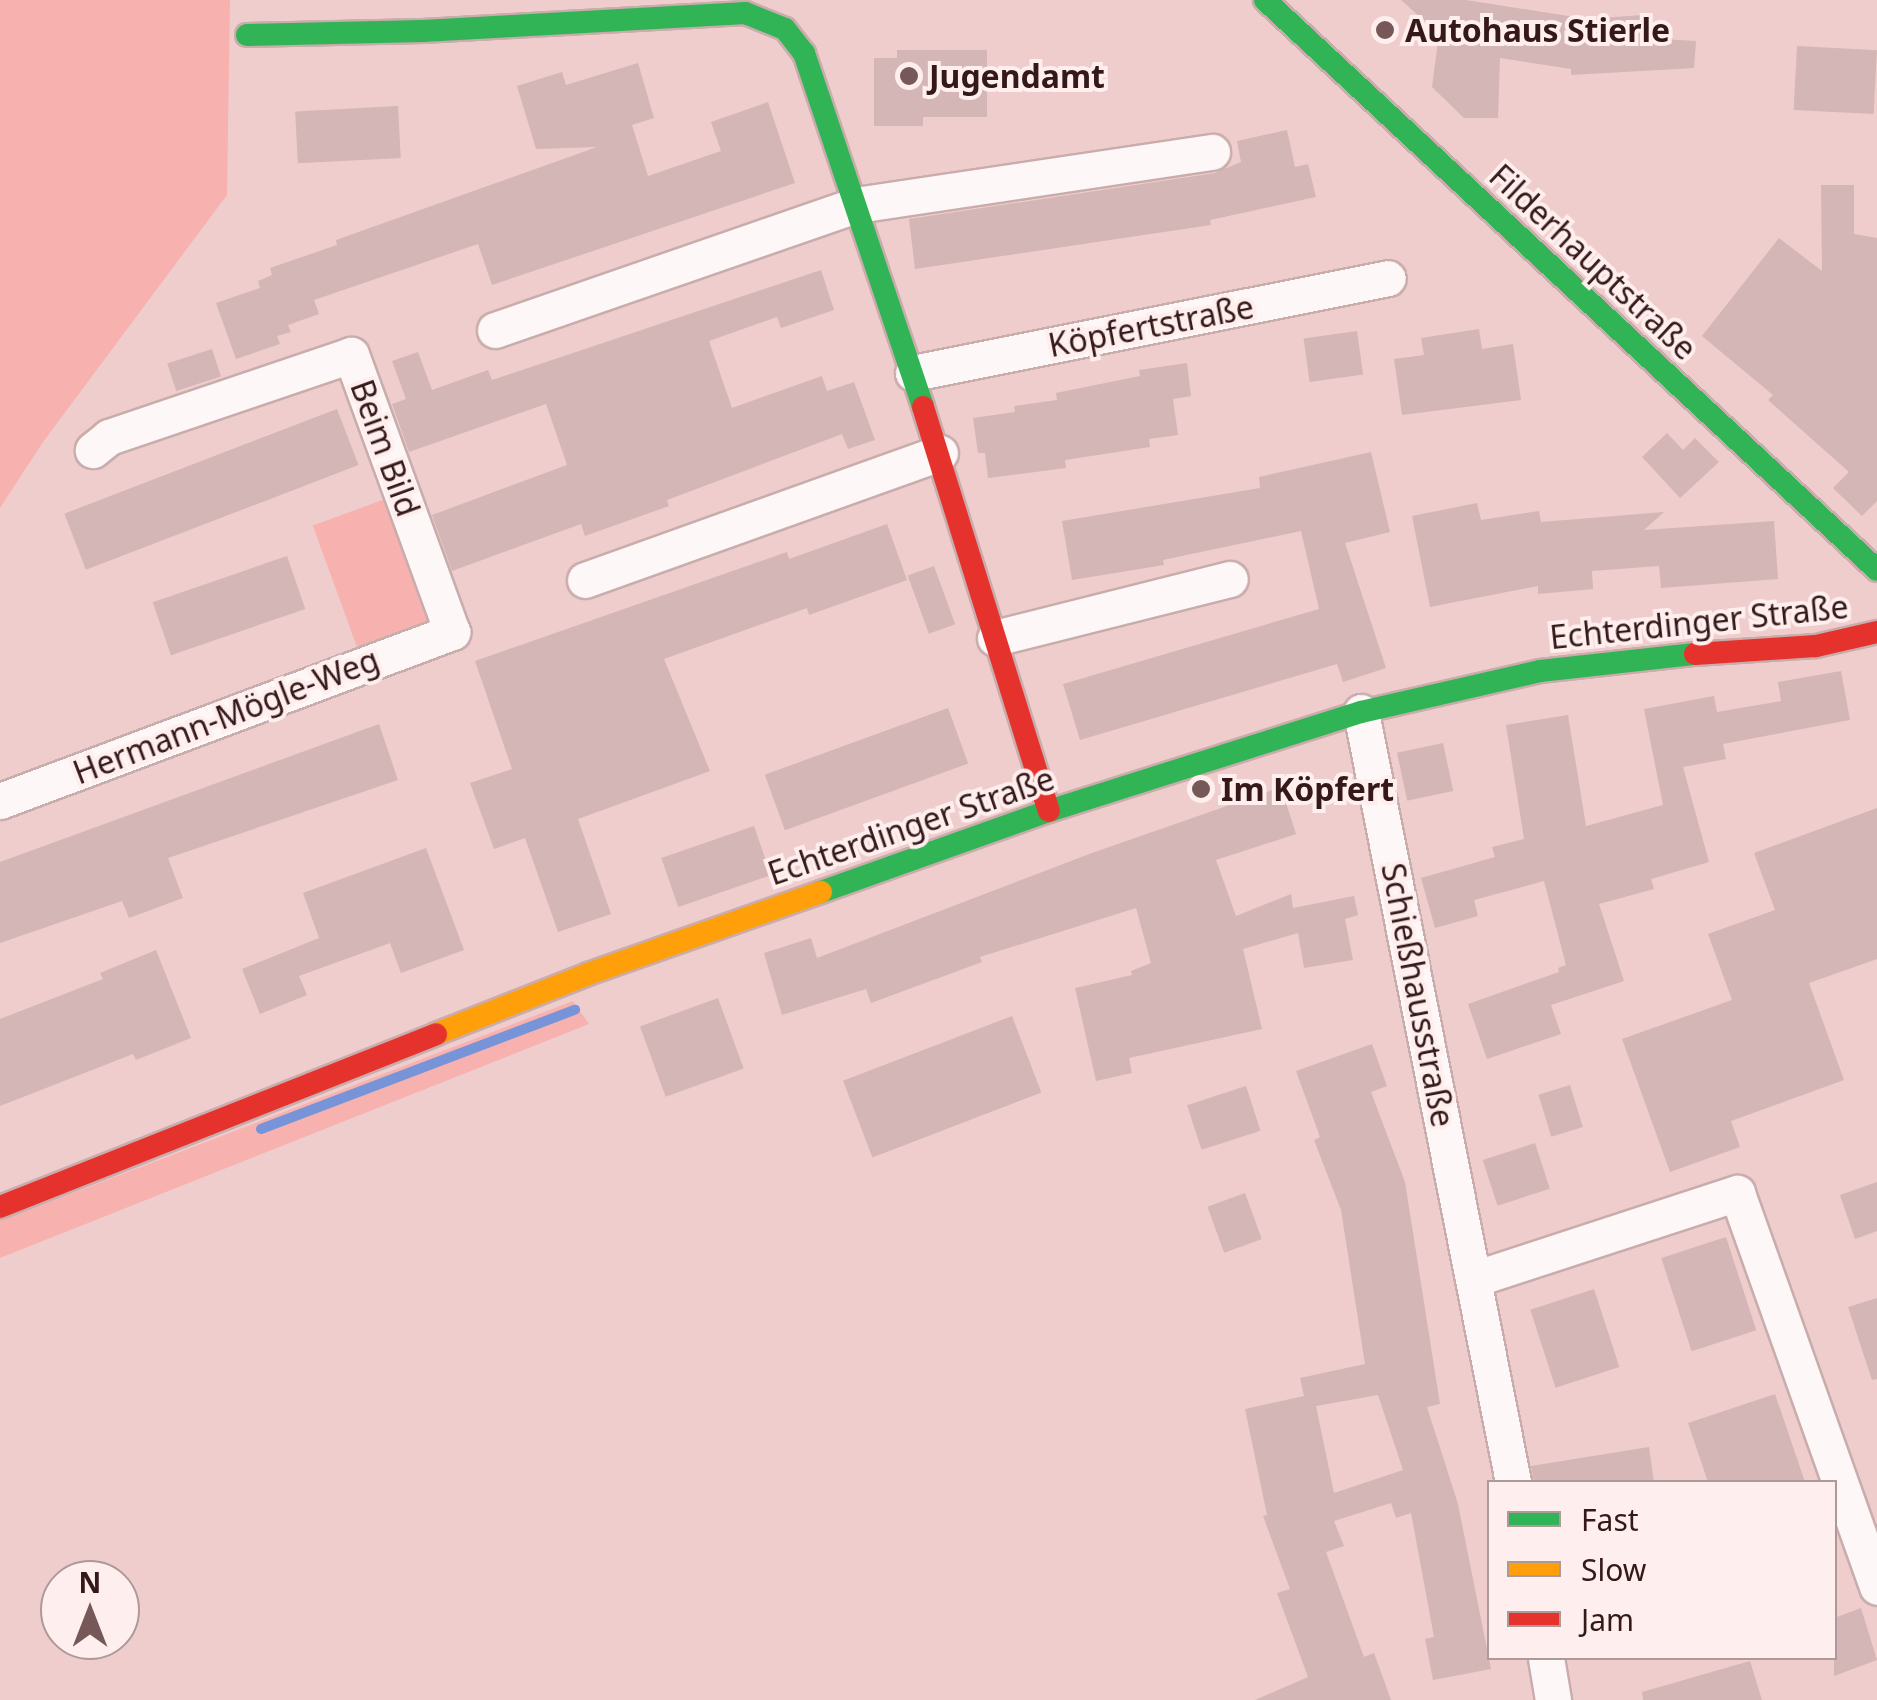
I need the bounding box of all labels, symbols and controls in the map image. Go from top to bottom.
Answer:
place label: Autohaus Stierle [1405,11,1670,49]
marker: Autohaus Stierle [1374,19,1396,41]
place label: Jugendamt [929,57,1105,95]
marker: Jugendamt [898,65,920,87]
street label: Filderhauptstraße [1482,156,1704,368]
street label: Köpfertstraße [1045,287,1257,365]
street label: Beim Bild [343,375,427,521]
street label: Echterdinger Straße [1548,587,1850,657]
street label: Hermann-Mögle-Weg [68,640,384,792]
street label: Echterdinger Straße [763,759,1059,893]
place label: Im Köpfert [1221,770,1394,808]
marker: Im Köpfert [1190,778,1212,800]
street label: Schießhausstraße [1374,860,1462,1130]
legend [1487,1480,1837,1660]
text: Fast [1581,1499,1639,1540]
text: Slow [1581,1549,1646,1590]
north arrow [40,1560,140,1660]
text: N [79,1563,101,1601]
text: Jam [1581,1599,1634,1640]

